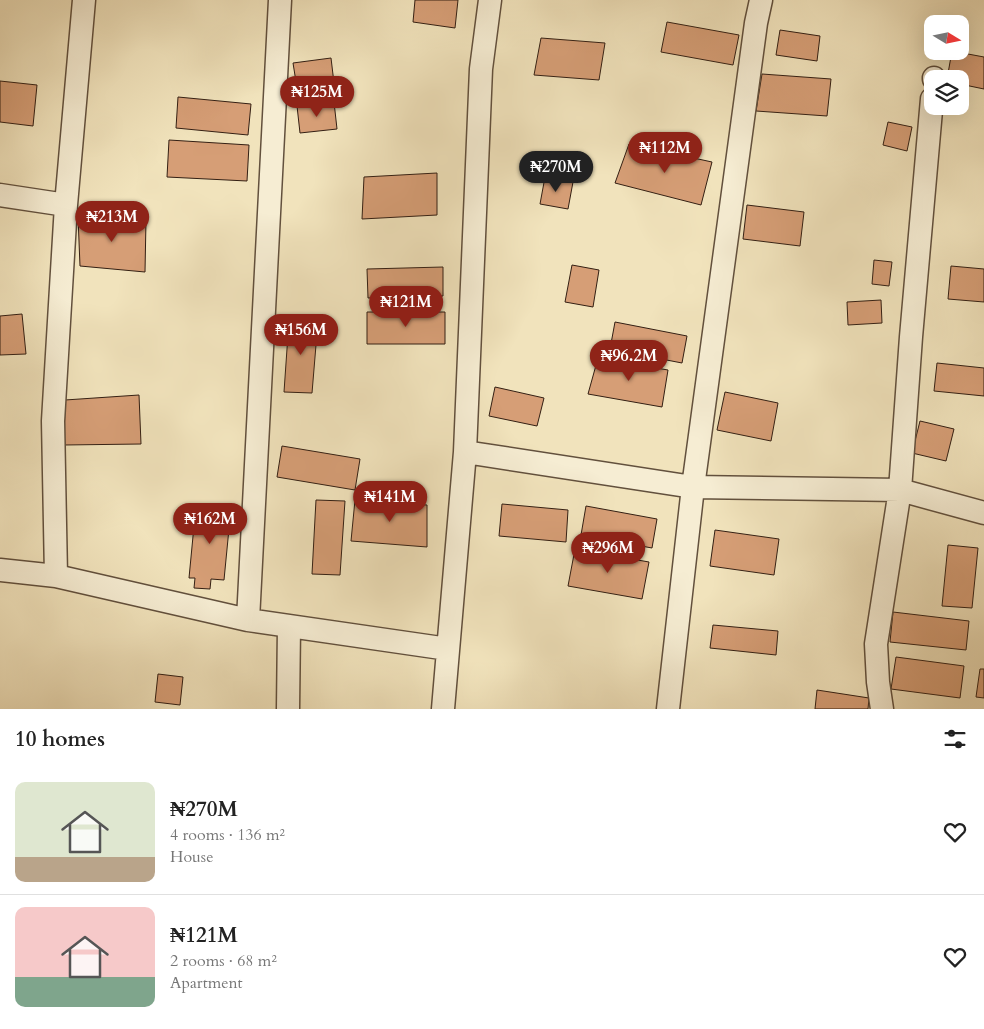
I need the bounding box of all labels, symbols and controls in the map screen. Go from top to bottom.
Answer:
north arrow [924,15,969,60]
map controls [924,15,969,115]
button: layers [924,70,969,115]
pin: ₦125M [282,76,352,118]
text: ₦125M [291,81,343,103]
pin: ₦112M [630,132,700,174]
text: ₦112M [639,137,691,159]
pin: ₦270M [521,150,591,193]
text: ₦270M [530,156,582,178]
pin: ₦213M [77,200,147,243]
text: ₦213M [86,206,138,228]
pin: ₦121M [371,286,441,328]
text: ₦121M [380,291,432,313]
pin: ₦156M [266,314,336,356]
text: ₦156M [275,319,327,341]
pin: ₦96.2M [588,340,670,382]
text: ₦96.2M [601,345,657,367]
pin: ₦141M [355,480,425,523]
text: ₦141M [364,486,416,508]
pin: ₦162M [175,502,245,545]
text: ₦162M [184,508,236,530]
pin: ₦296M [573,532,643,574]
text: ₦296M [582,537,634,559]
text: 10 homes [15,725,105,754]
icon: filters [941,725,969,753]
text: ₦270M [170,795,238,824]
icon: home [55,802,115,862]
icon: heart [941,818,969,846]
text: 4 rooms · 136 m² [170,824,285,846]
text: House [170,846,213,868]
text: ₦121M [170,921,238,950]
icon: home [55,927,115,987]
icon: heart [941,943,969,971]
text: 2 rooms · 68 m² [170,950,277,972]
text: Apartment [170,972,243,994]

